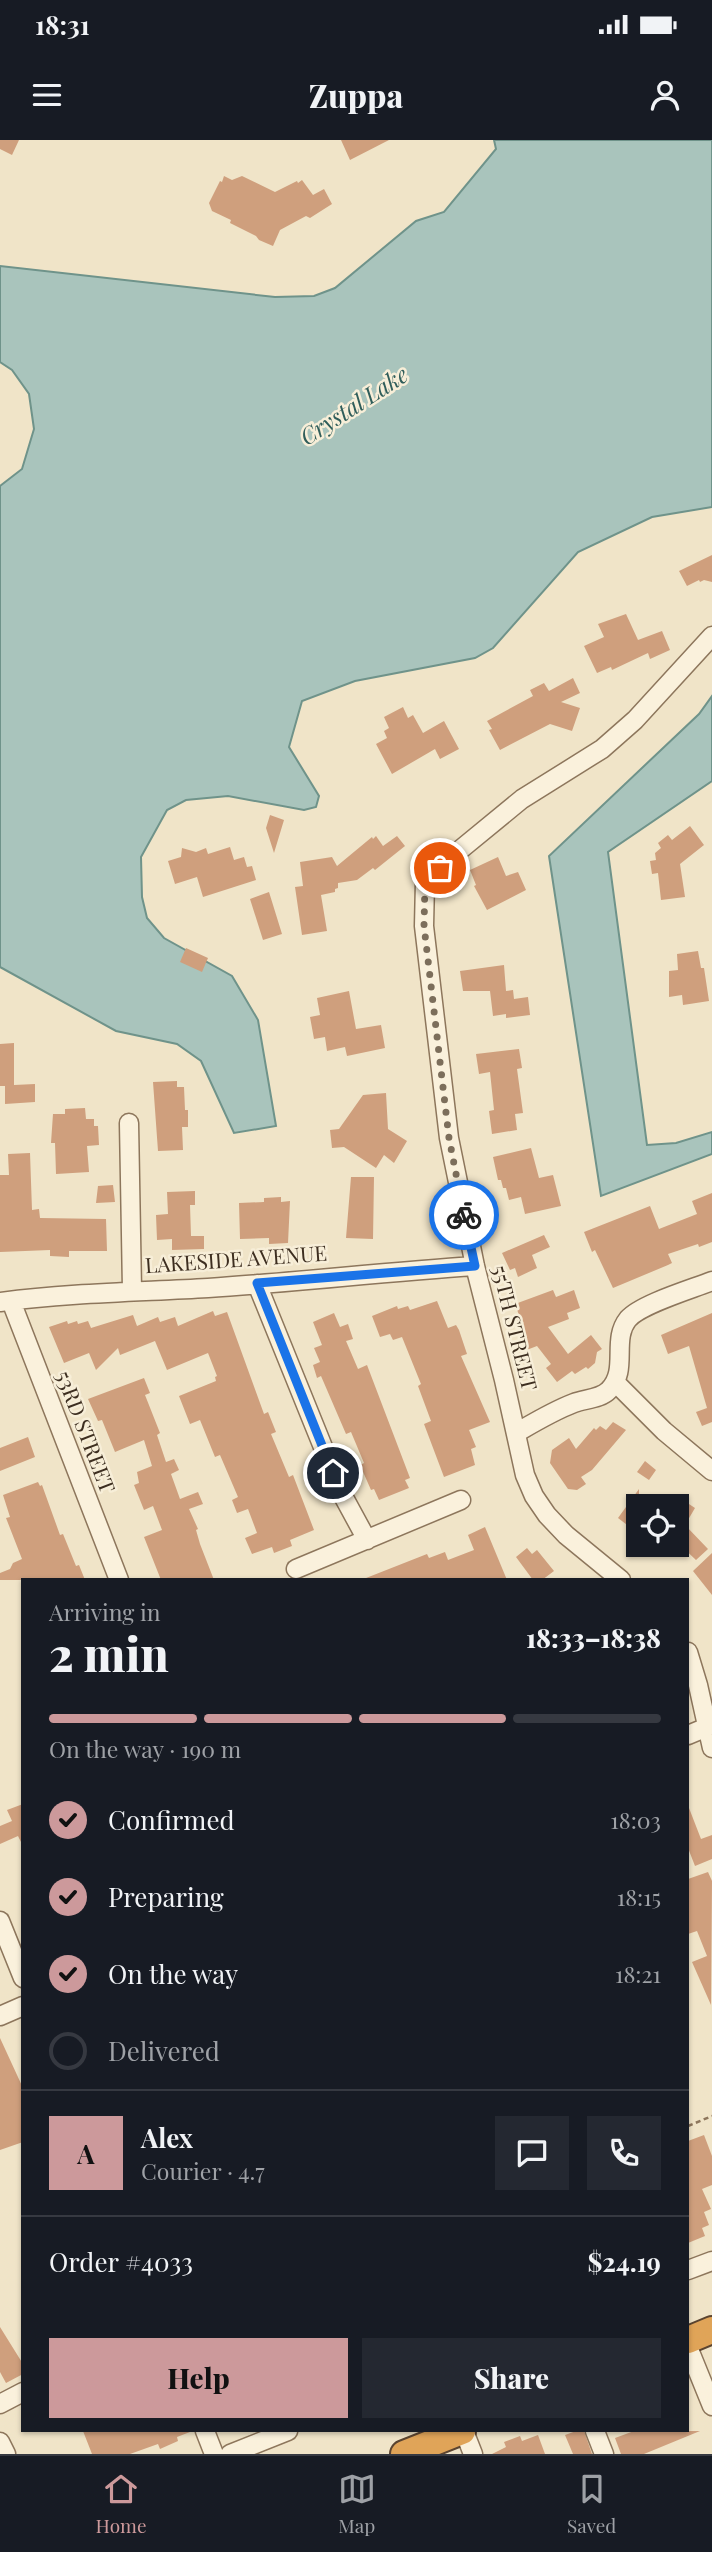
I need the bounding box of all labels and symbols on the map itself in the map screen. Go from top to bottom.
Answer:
water label: Crystal Lake [293,358,413,451]
pin [410,838,470,898]
courier [429,1180,499,1250]
street label: LAKESIDE AVENUE [144,1238,328,1278]
street label: 55TH STREET [487,1262,545,1393]
street label: 53RD STREET [51,1366,123,1496]
pin [303,1443,363,1503]

